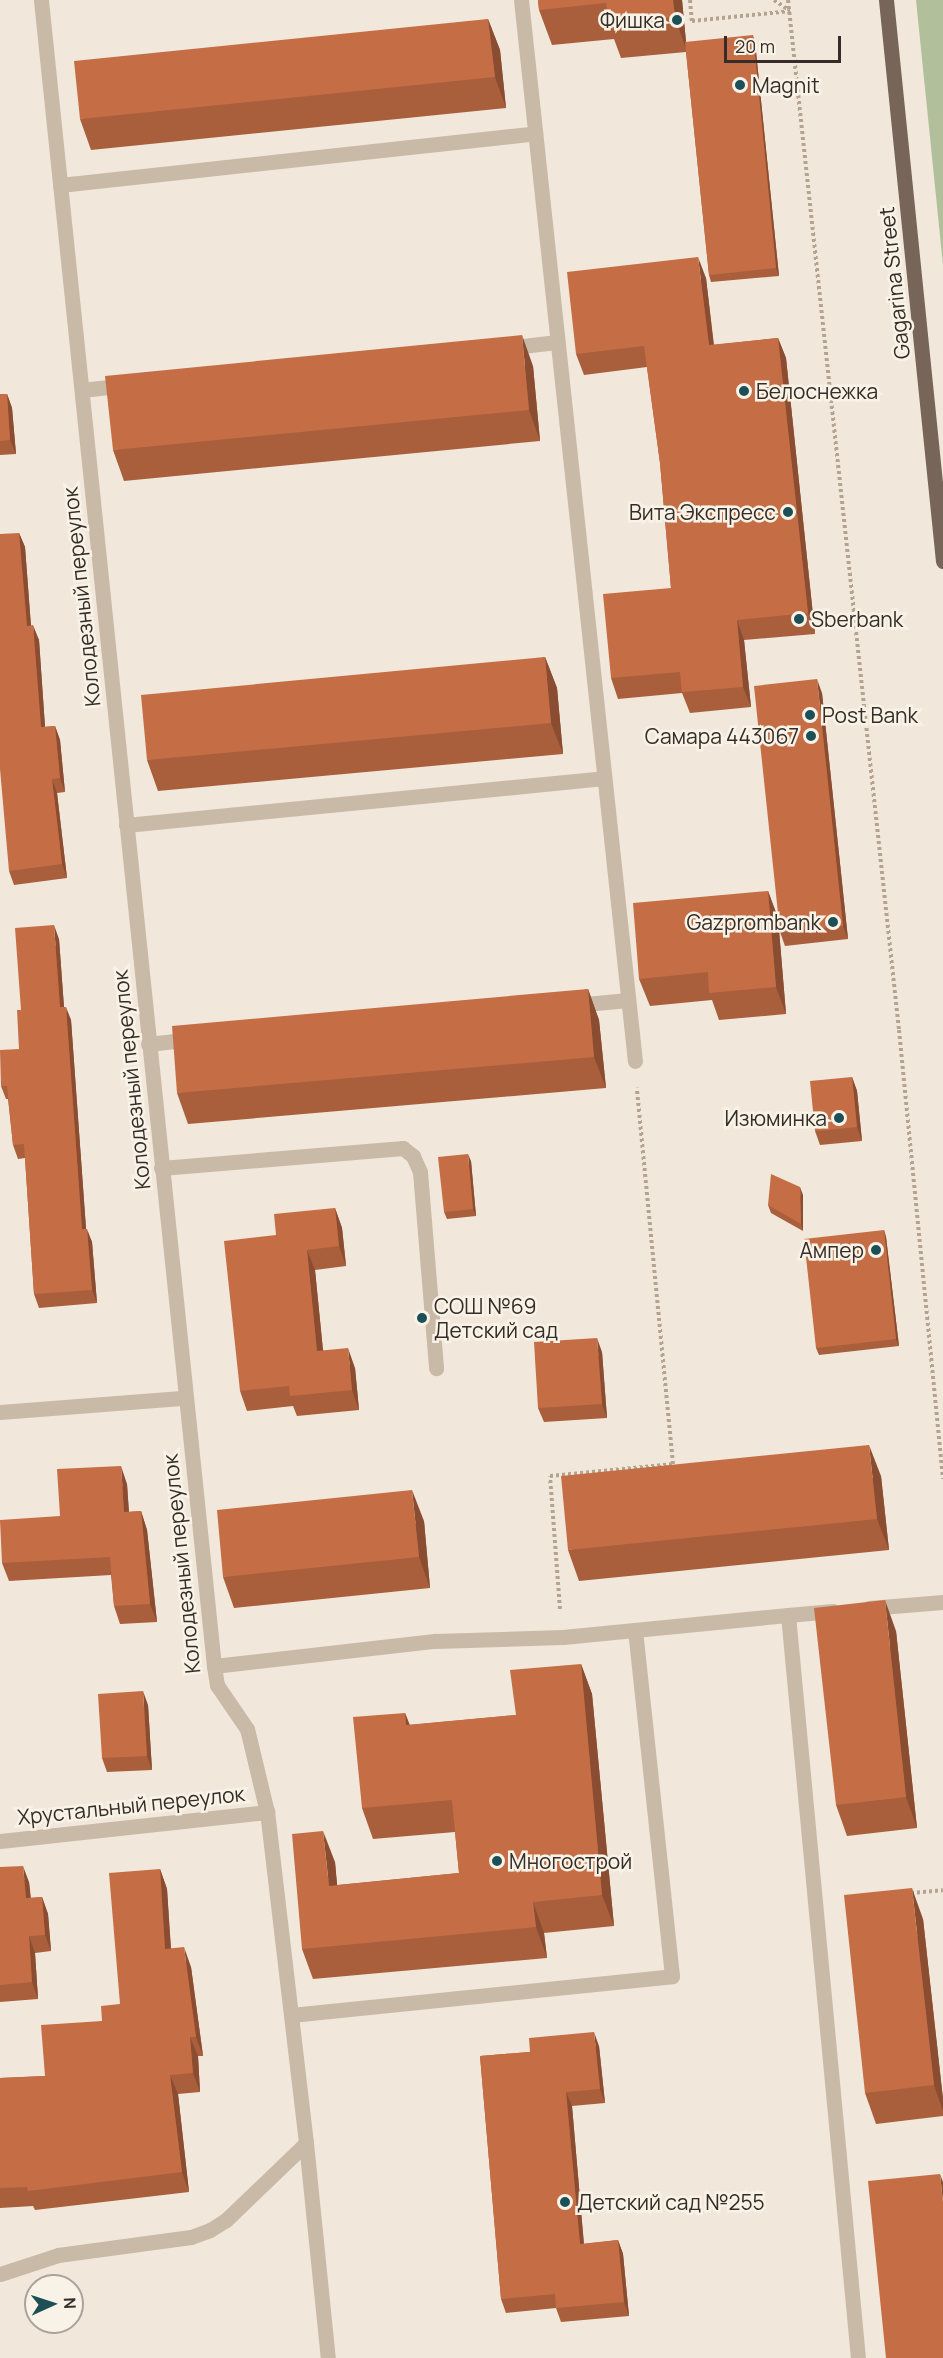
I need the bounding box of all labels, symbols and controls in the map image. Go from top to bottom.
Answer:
place label: Фишка [600,7,665,33]
marker: Фишка [670,13,684,27]
scale bar [727,24,844,62]
text: 20 m [735,34,775,58]
place label: Magnit [752,72,820,98]
marker: Magnit [733,78,747,92]
street label: Gagarina Street [873,206,915,360]
place label: Белоснежка [756,378,878,404]
marker: Белоснежка [737,384,751,398]
street label: Колодезный переулок [57,486,105,708]
place label: Вита Экспресс [629,499,776,525]
marker: Вита Экспресс [781,505,795,519]
place label: Sberbank [811,606,903,632]
marker: Sberbank [792,612,806,626]
place label: Post Bank [822,702,918,728]
marker: Post Bank [803,708,817,722]
place label: Самара 443067 [645,723,799,749]
marker: Самара 443067 [804,729,818,743]
place label: Gazprombank [686,909,821,935]
marker: Gazprombank [826,915,840,929]
street label: Колодезный переулок [107,969,155,1191]
place label: Изюминка [724,1105,827,1131]
marker: Изюминка [832,1111,846,1125]
place label: Ампер [800,1237,864,1263]
marker: Ампер [869,1243,883,1257]
place label: СОШ №69 Детский сад [434,1293,558,1343]
marker: СОШ №69 Детский сад [415,1311,429,1325]
street label: Колодезный переулок [157,1453,205,1675]
street label: Хрустальный переулок [16,1781,246,1829]
place label: Многострой [509,1848,632,1874]
marker: Многострой [490,1854,504,1868]
place label: Детский сад №255 [577,2189,765,2215]
marker: Детский сад №255 [558,2195,572,2209]
north arrow [24,2274,84,2334]
text: N [59,2297,81,2309]

